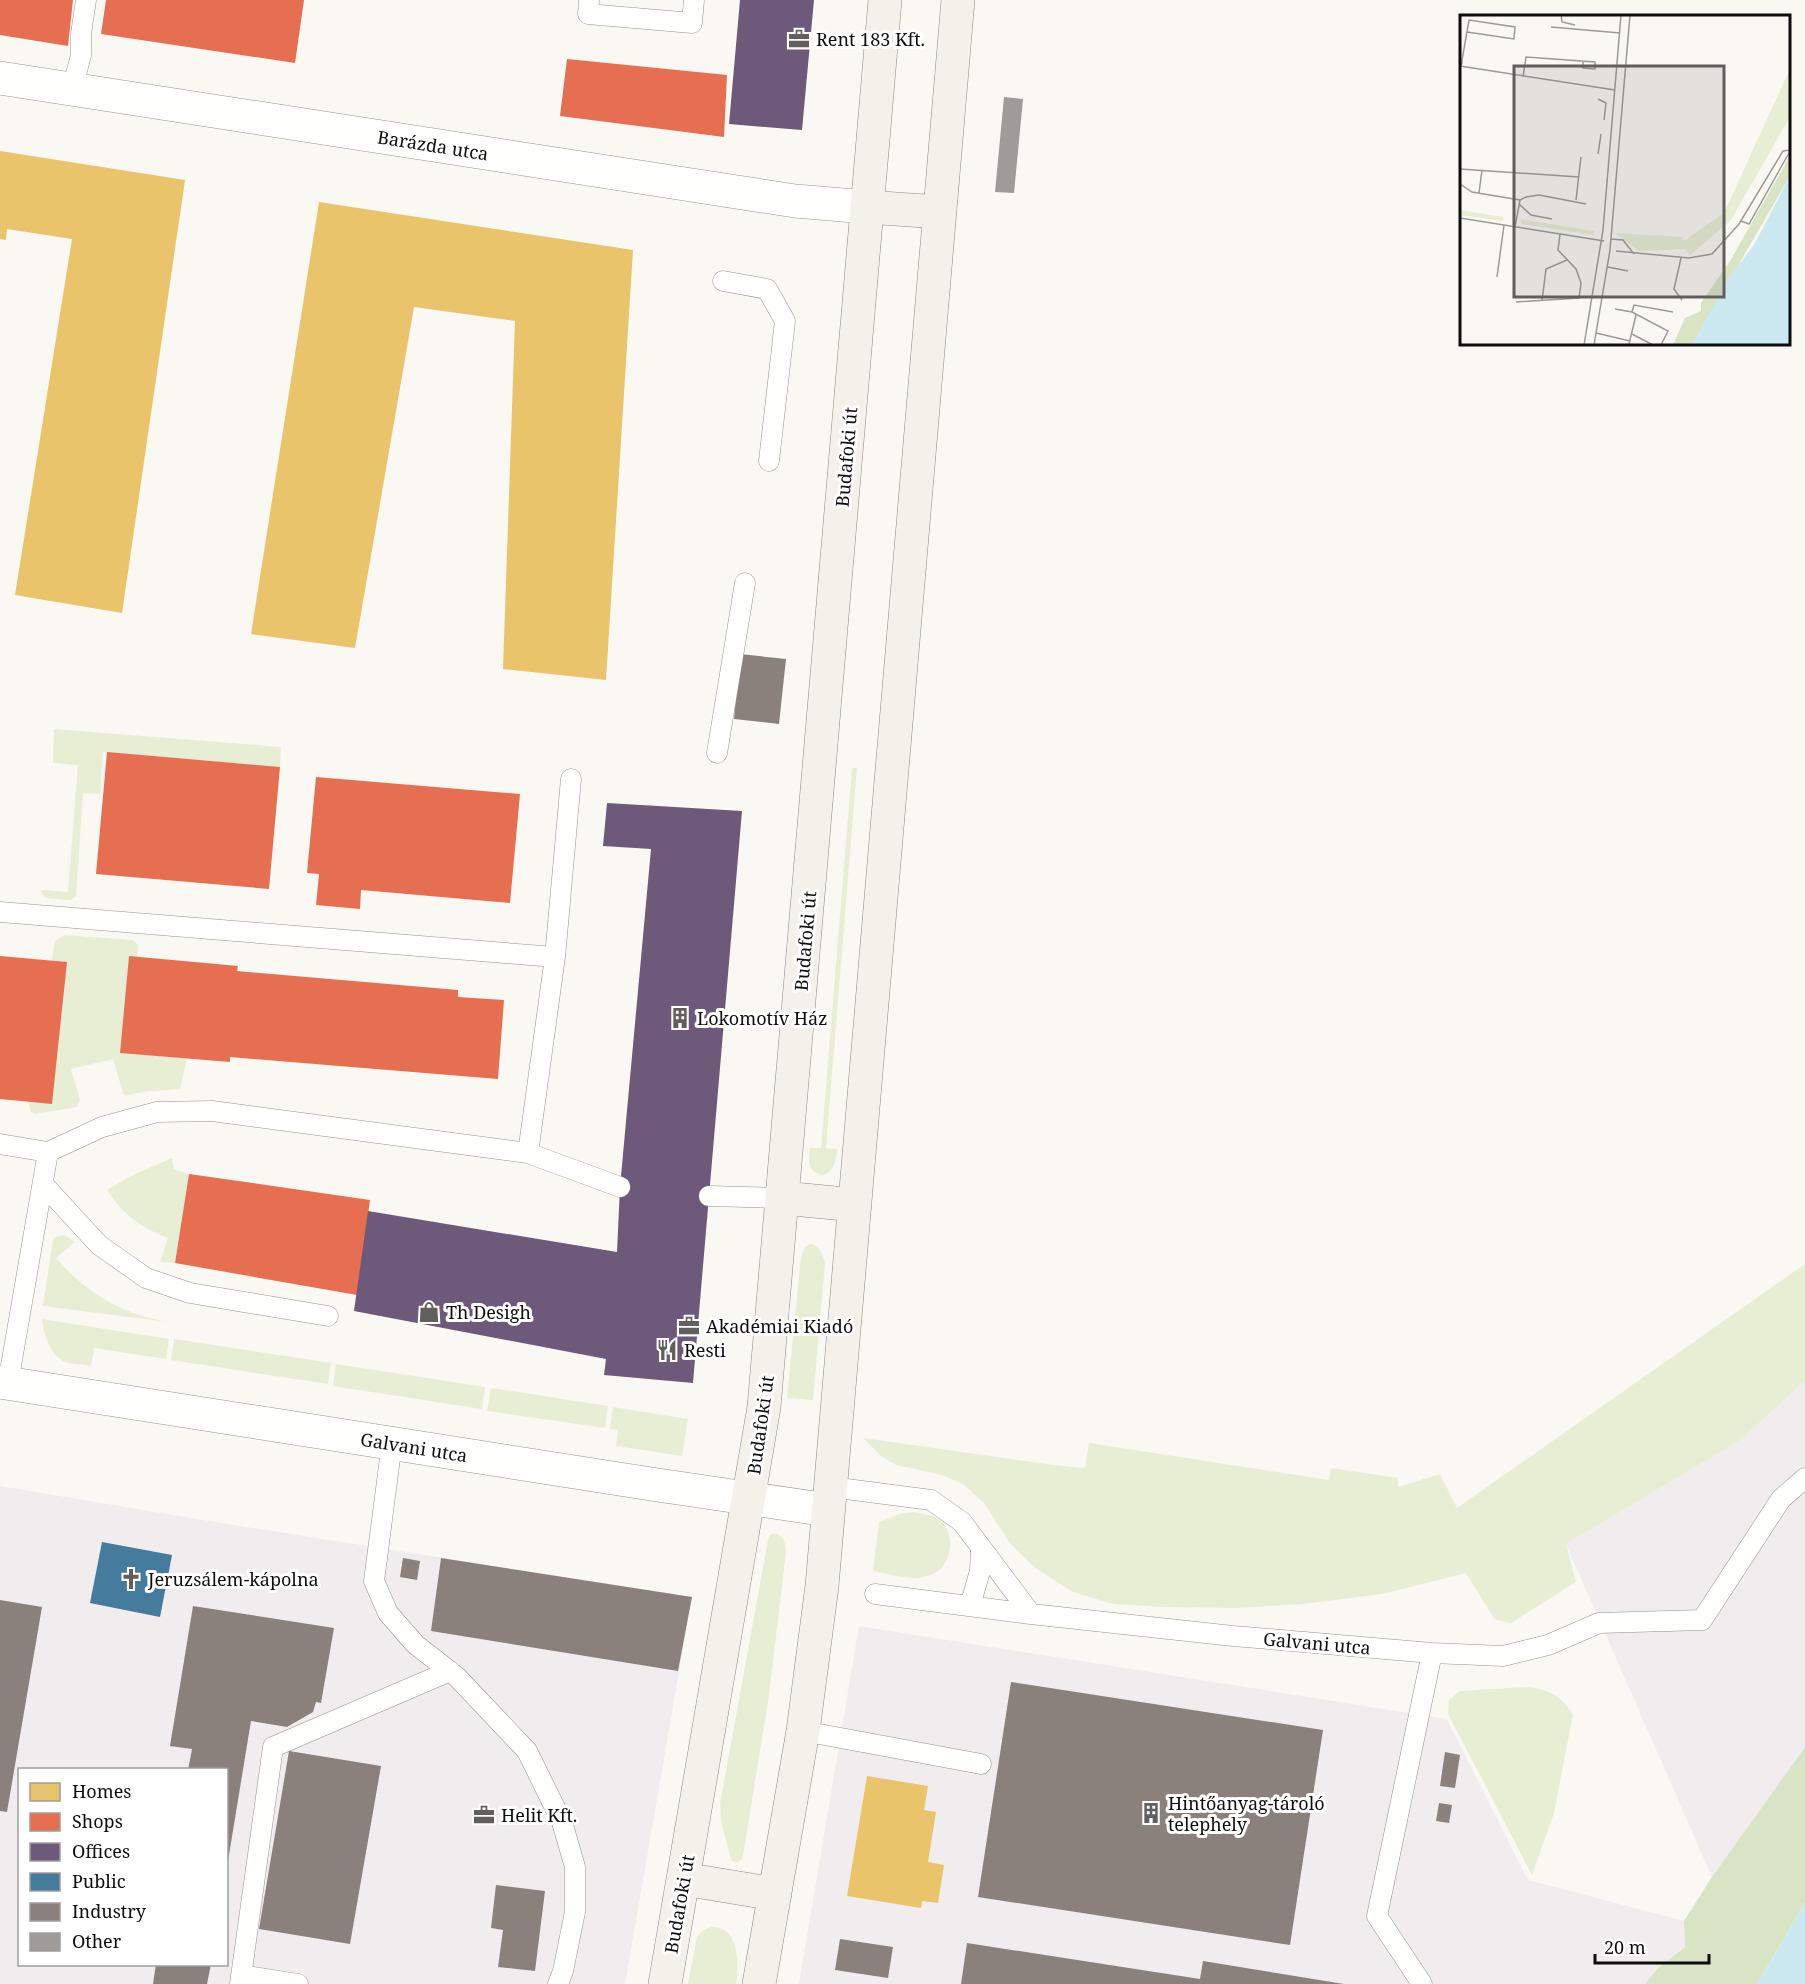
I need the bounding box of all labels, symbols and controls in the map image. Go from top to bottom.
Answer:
inset map [1460,15,1790,345]
office icon: Rent 183 Kft. [787,27,811,51]
place label: Rent 183 Kft. [816,27,925,51]
street label: Barázda utca [376,124,490,166]
street label: Budafoki út [830,406,862,508]
street label: Budafoki út [789,890,821,992]
building icon: Lokomotív Ház [668,1006,692,1030]
place label: Lokomotív Ház [697,1006,827,1030]
shop icon: Th Desigh [417,1300,441,1324]
place label: Th Desigh [446,1300,531,1324]
office icon: Akadémiai Kiadó [677,1314,701,1338]
place label: Akadémiai Kiadó [706,1314,853,1338]
restaurant icon: Resti [655,1338,679,1362]
place label: Resti [684,1338,726,1362]
street label: Budafoki út [741,1374,779,1476]
street label: Galvani utca [359,1427,469,1467]
church icon: Jeruzsálem-kápolna [119,1567,143,1591]
place label: Jeruzsálem-kápolna [147,1567,319,1591]
street label: Galvani utca [1262,1626,1372,1660]
legend [18,1768,228,1966]
text: Homes [72,1779,131,1803]
place label: Hintőanyag-tároló telephely [1168,1791,1325,1836]
building icon: Hintőanyag-tároló telephely [1139,1801,1163,1825]
office icon: Helit Kft. [472,1803,496,1827]
place label: Helit Kft. [501,1803,577,1827]
text: Shops [72,1809,123,1833]
text: Offices [72,1839,130,1863]
street label: Budafoki út [658,1853,700,1955]
text: Public [72,1869,126,1893]
text: Industry [72,1899,147,1923]
scale bar [1595,1927,1709,1965]
text: Other [72,1929,122,1953]
text: 20 m [1604,1935,1646,1959]

